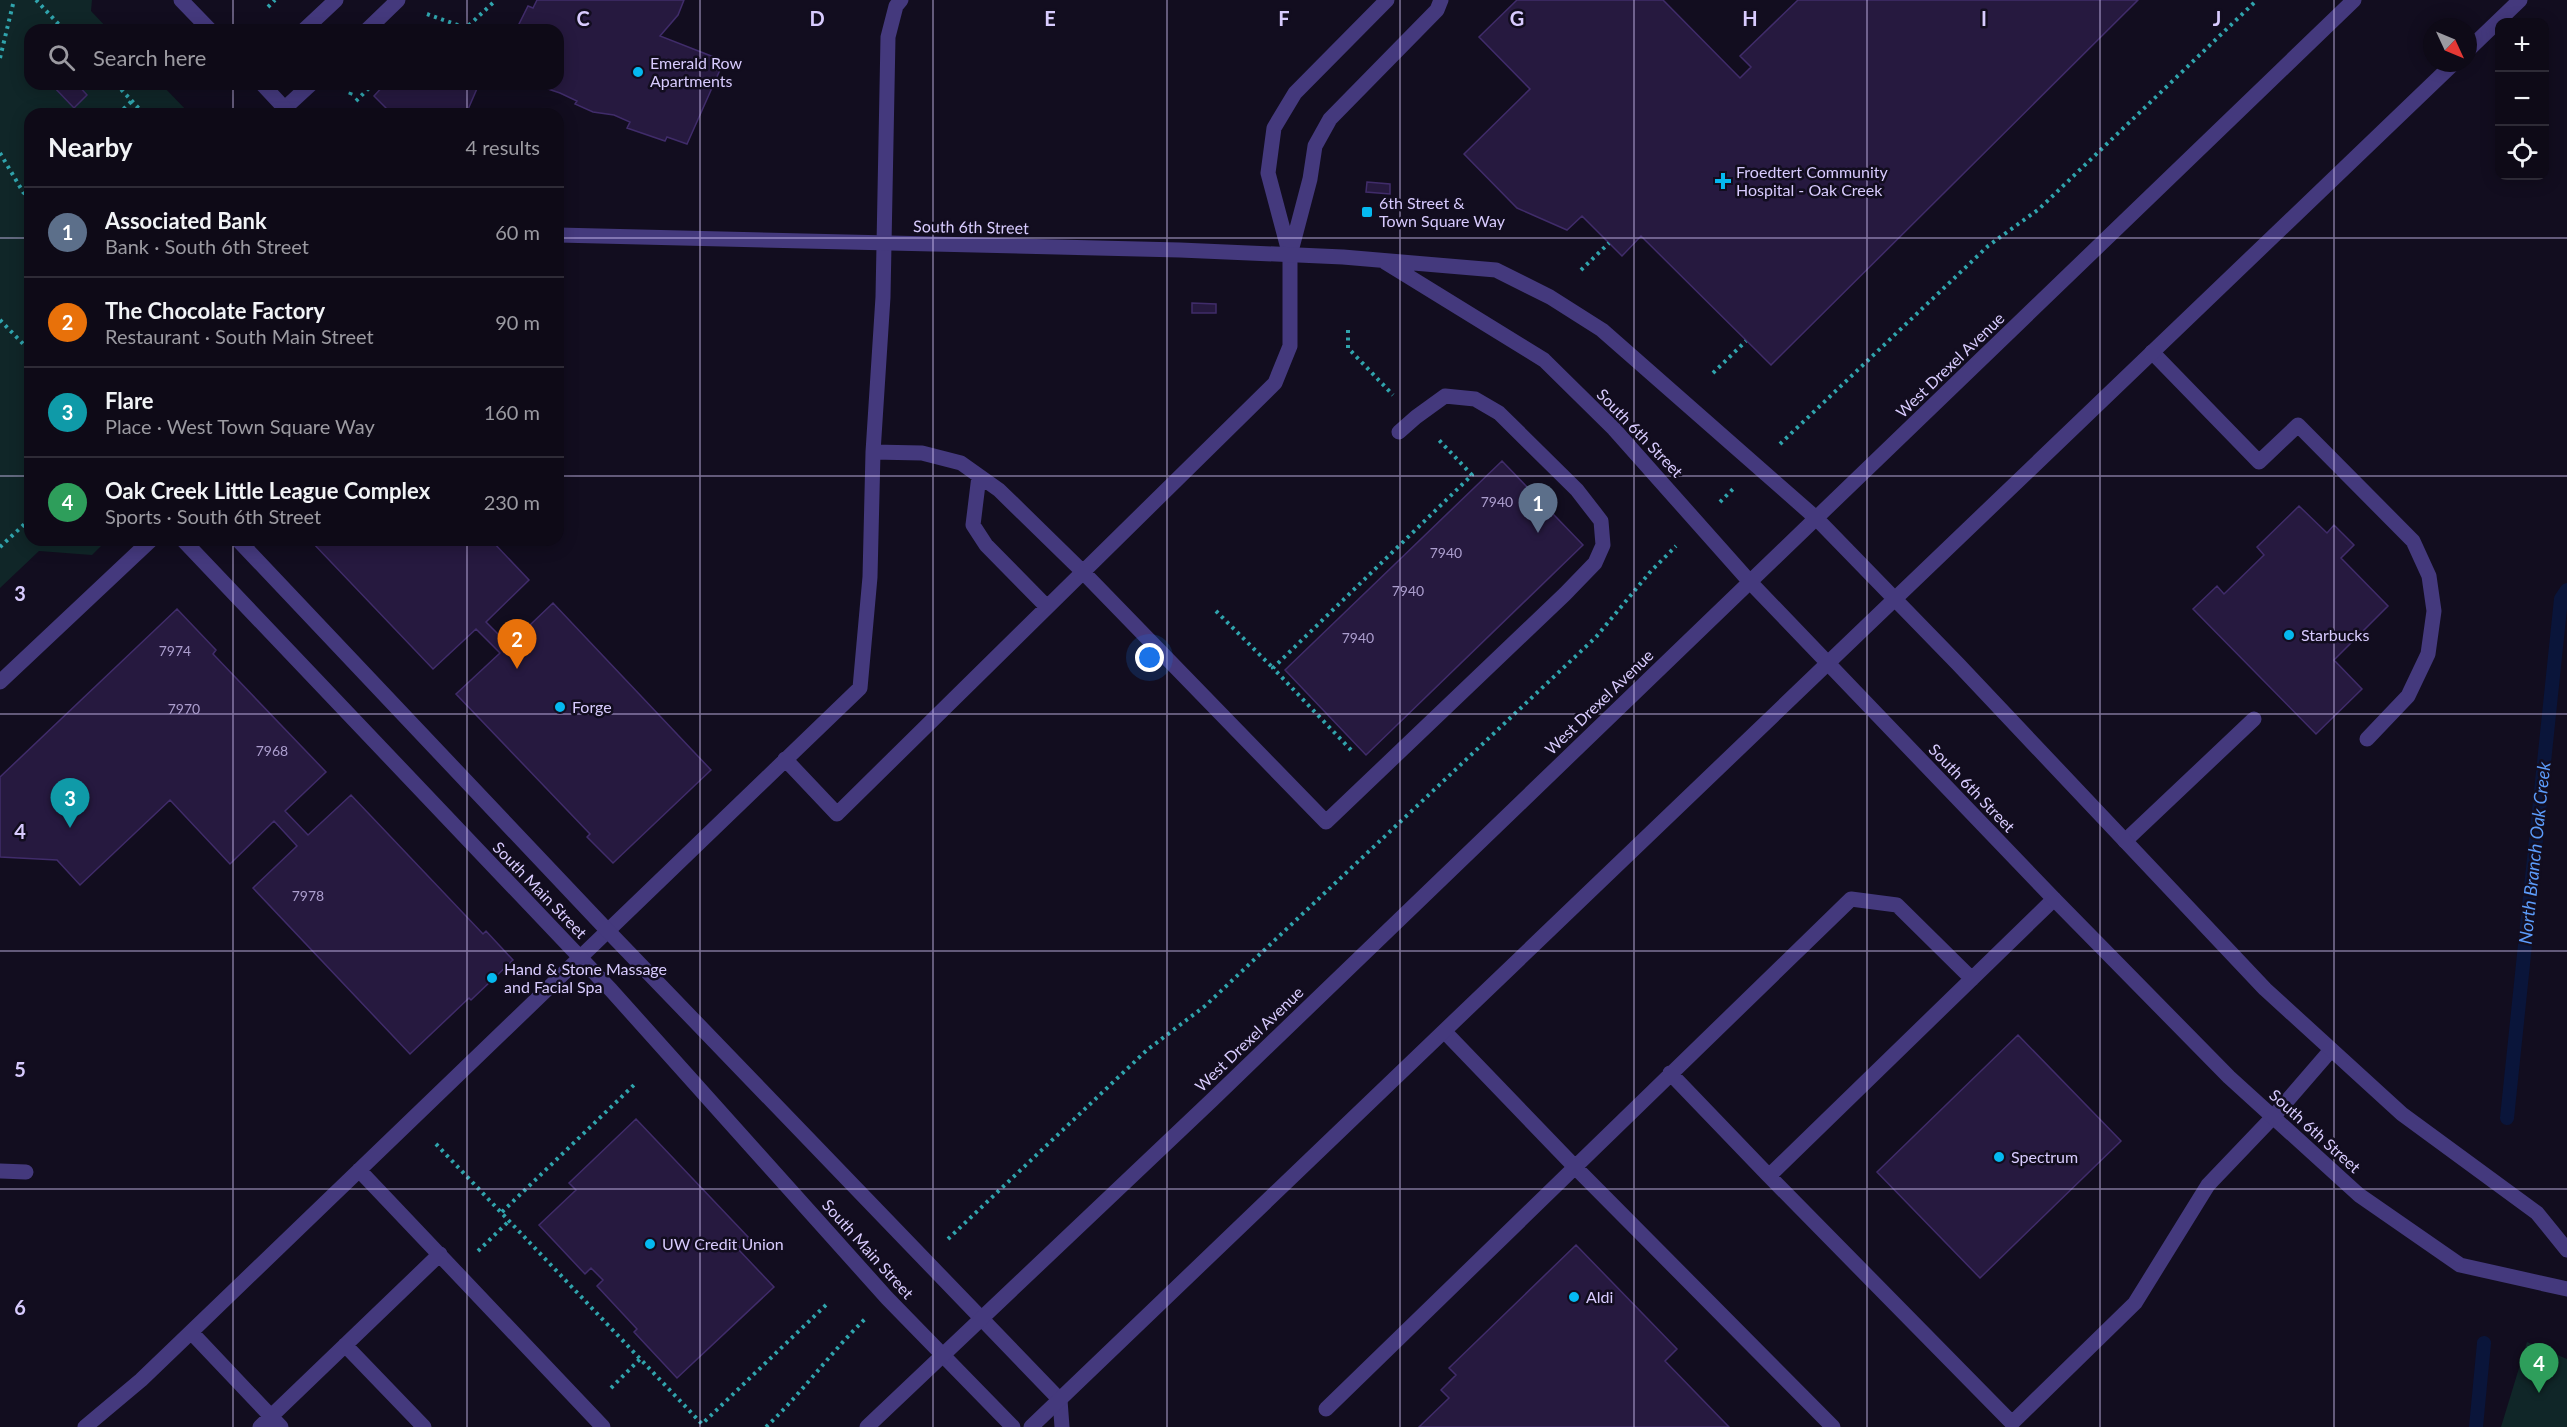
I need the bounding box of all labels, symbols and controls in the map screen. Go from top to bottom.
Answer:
text: C [576,6,590,30]
text: D [809,6,825,30]
text: E [1044,6,1056,30]
text: F [1278,6,1290,30]
text: G [1510,6,1524,30]
text: H [1742,6,1758,30]
text: I [1981,6,1987,30]
text: J [2213,6,2221,30]
north arrow [2423,18,2477,72]
map controls [2495,18,2549,180]
button: + [2495,18,2549,72]
search box [24,24,564,90]
icon: search [45,41,78,74]
text: Search here [93,44,206,71]
place label: Emerald Row Apartments [650,53,743,90]
marker: Emerald Row Apartments [631,65,645,79]
button: − [2495,72,2549,126]
button: locate [2495,126,2549,180]
text: Nearby [48,131,133,163]
text: 4 results [465,135,540,159]
place label: Froedtert Community Hospital - Oak Creek [1736,162,1888,199]
marker: Froedtert Community Hospital - Oak Creek [1714,172,1732,190]
place label: 6th Street & Town Square Way [1379,193,1506,230]
marker: 6th Street & Town Square Way [1360,205,1374,219]
text: Associated Bank [105,207,267,234]
street label: South 6th Street [913,216,1029,237]
text: 1 [62,220,73,244]
text: 60 m [495,220,540,244]
text: Bank · South 6th Street [105,234,309,258]
text: The Chocolate Factory [105,297,325,324]
street label: West Drexel Avenue [1892,308,2008,421]
text: 2 [62,310,73,334]
text: 90 m [495,310,540,334]
text: Restaurant · South Main Street [105,324,374,348]
street label: South 6th Street [1593,384,1688,481]
text: Flare [105,387,154,414]
text: 3 [62,400,73,424]
text: 160 m [484,400,540,424]
text: Place · West Town Square Way [105,414,375,438]
text: Oak Creek Little League Complex [105,477,430,504]
pin: 1 [1518,484,1558,533]
text: 4 [62,490,73,514]
text: 230 m [484,490,540,514]
house number: 7940 [1481,493,1513,510]
text: Sports · South 6th Street [105,504,321,528]
house number: 7940 [1430,544,1462,561]
text: 3 [14,581,26,605]
house number: 7940 [1392,582,1424,599]
pin: 2 [498,620,536,669]
place label: Starbucks [2301,625,2369,644]
marker: Starbucks [2282,628,2296,642]
house number: 7940 [1342,629,1374,646]
house number: 7974 [159,642,191,659]
your location [1135,643,1164,672]
street label: West Drexel Avenue [1541,645,1657,758]
place label: Forge [572,697,612,716]
house number: 7970 [168,700,200,717]
marker: Forge [553,700,567,714]
street label: South 6th Street [1925,739,2020,836]
house number: 7968 [256,742,288,759]
water label: North Branch Oak Creek [2513,760,2555,945]
pin: 3 [50,778,90,828]
text: 4 [14,819,26,843]
street label: South Main Street [489,837,591,942]
house number: 7978 [292,887,324,904]
place label: Hand & Stone Massage and Facial Spa [504,959,667,996]
marker: Hand & Stone Massage and Facial Spa [485,971,499,985]
street label: West Drexel Avenue [1191,982,1307,1095]
text: 5 [14,1057,26,1081]
street label: South 6th Street [2266,1085,2365,1177]
place label: Spectrum [2011,1147,2078,1166]
marker: Spectrum [1992,1150,2006,1164]
street label: South Main Street [819,1195,918,1302]
place label: UW Credit Union [662,1234,784,1253]
marker: UW Credit Union [643,1237,657,1251]
place label: Aldi [1586,1287,1613,1306]
marker: Aldi [1567,1290,1581,1304]
text: 6 [14,1295,26,1319]
pin: 4 [2520,1344,2558,1393]

